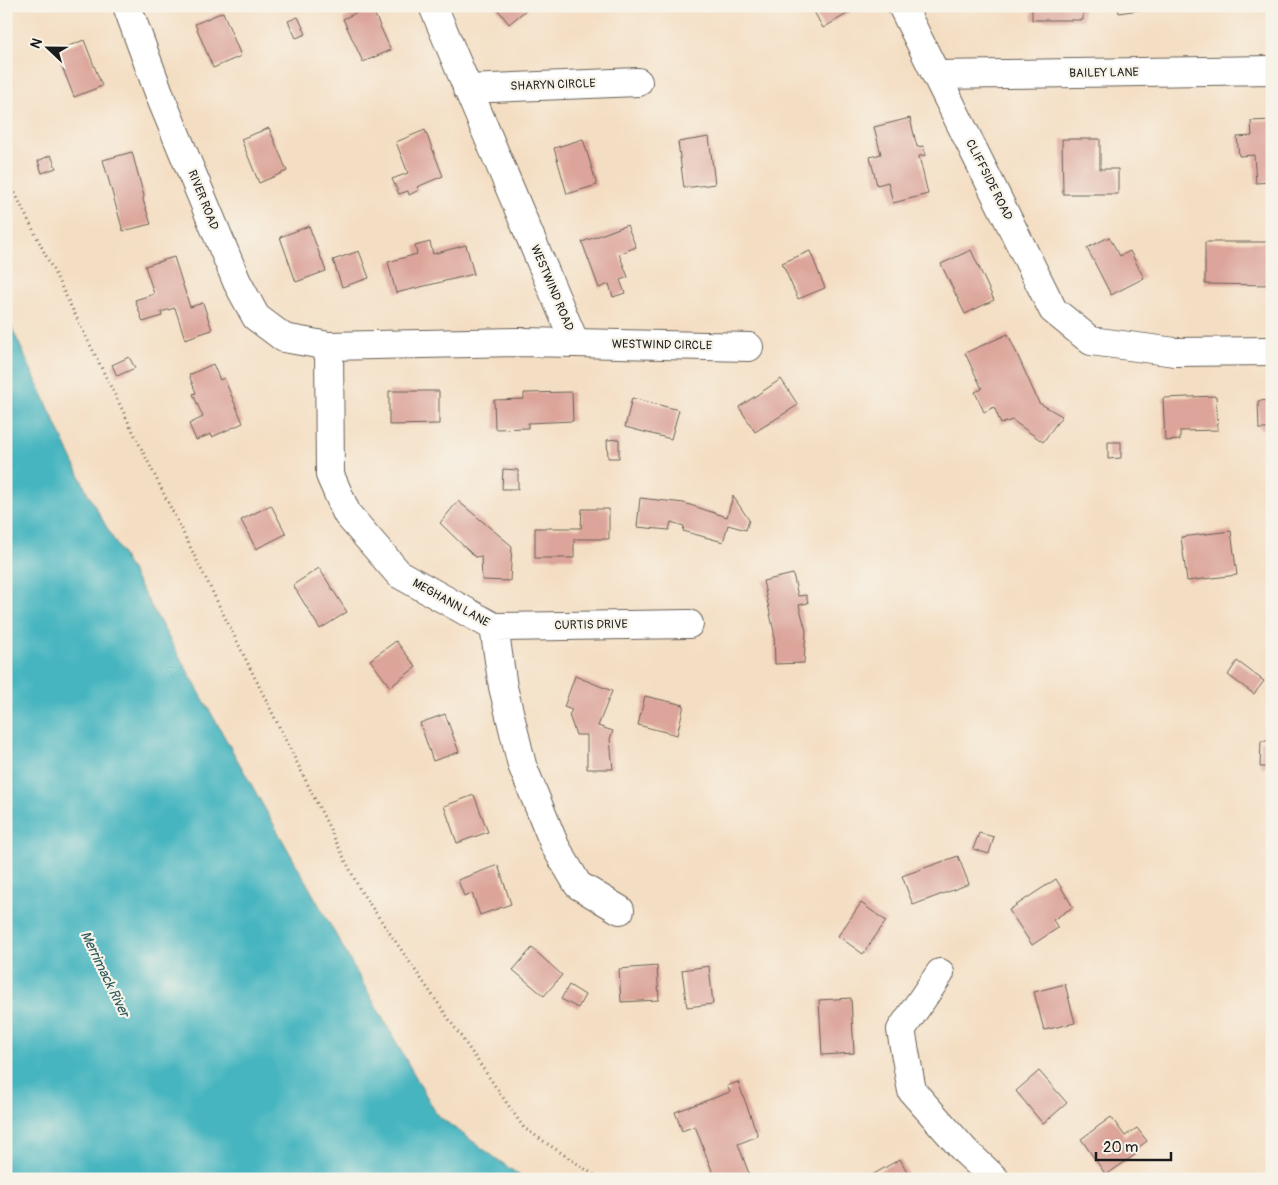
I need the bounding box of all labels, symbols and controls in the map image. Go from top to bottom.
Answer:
north arrow [22,22,72,72]
text: N [27,36,46,51]
street label: BAILEY LANE [1069,65,1139,81]
street label: SHARYN CIRCLE [510,76,596,94]
street label: CLIFFSIDE ROAD [962,137,1016,223]
street label: RIVER ROAD [184,168,222,233]
street label: WESTWIND ROAD [527,243,577,334]
street label: WESTWIND CIRCLE [612,337,712,353]
street label: MEGHANN LANE [410,576,492,630]
street label: CURTIS DRIVE [554,617,628,633]
water label: Merrimack River [77,928,134,1021]
scale bar [1096,1130,1170,1162]
text: 20 m [1103,1138,1138,1157]

